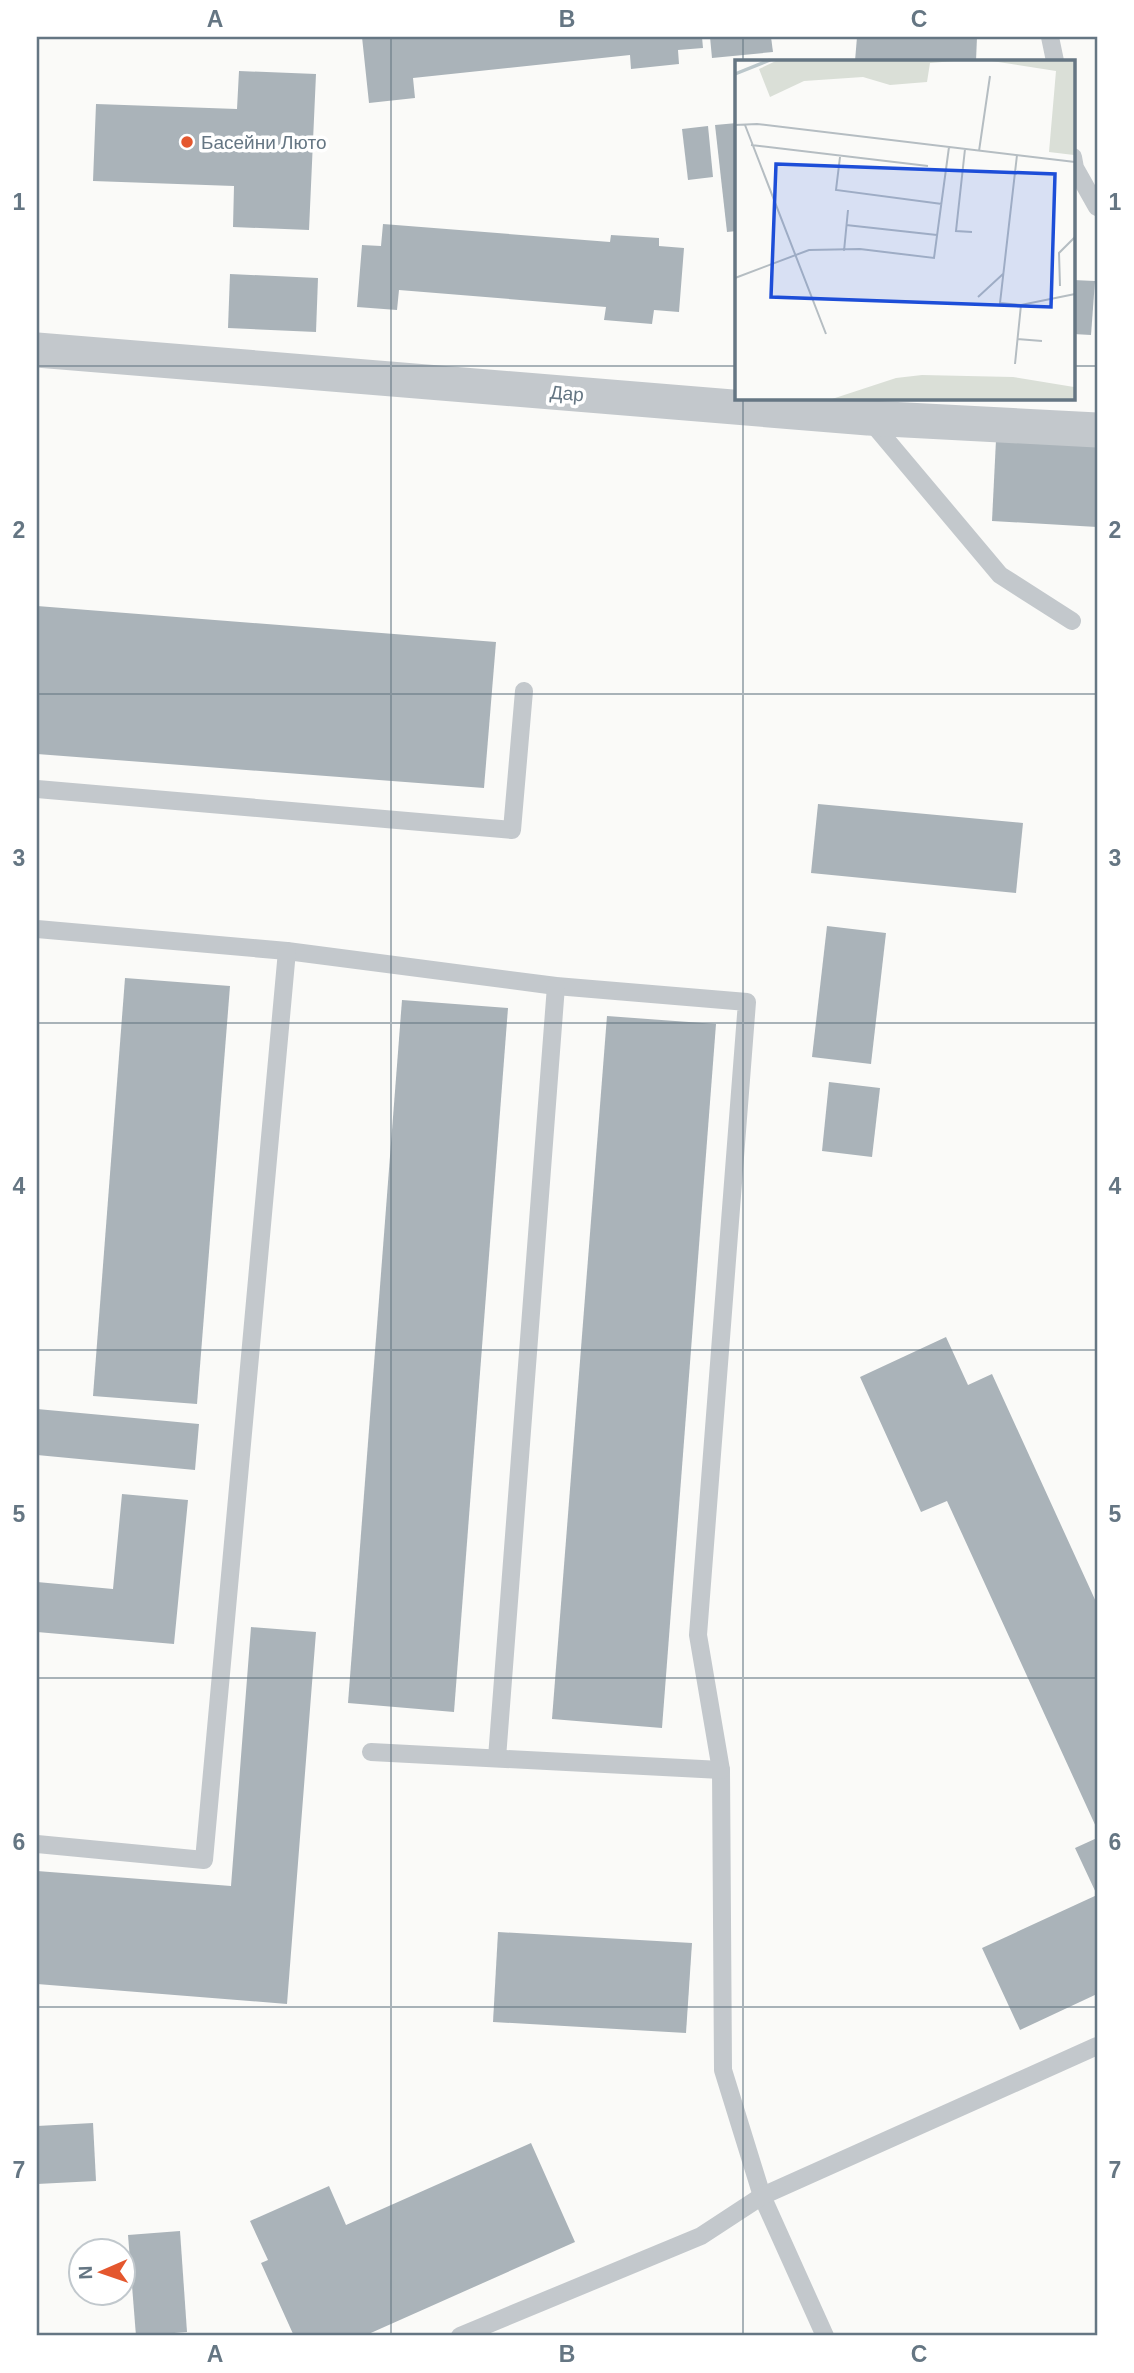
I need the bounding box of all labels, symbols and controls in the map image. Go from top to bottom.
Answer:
text: A [207,6,223,32]
text: B [559,6,575,32]
text: C [911,6,927,32]
inset map [735,60,1074,399]
place label: Басейни Люто [201,132,326,153]
marker: Басейни Люто [179,134,195,150]
text: 1 [13,189,26,215]
text: 1 [1109,189,1122,215]
street label: Дар [549,382,585,405]
text: 2 [13,517,25,543]
text: 2 [1109,517,1121,543]
text: 3 [13,845,25,871]
text: 3 [1109,845,1121,871]
text: 4 [13,1173,26,1199]
text: 4 [1109,1173,1122,1199]
text: 5 [13,1501,26,1527]
text: 5 [1109,1501,1122,1527]
text: 6 [13,1829,25,1855]
text: 6 [1109,1829,1121,1855]
text: 7 [13,2157,25,2183]
text: 7 [1109,2157,1121,2183]
north arrow [66,2236,136,2306]
text: N [75,2265,96,2280]
text: A [207,2341,223,2367]
text: B [559,2341,575,2367]
text: C [911,2341,927,2367]

